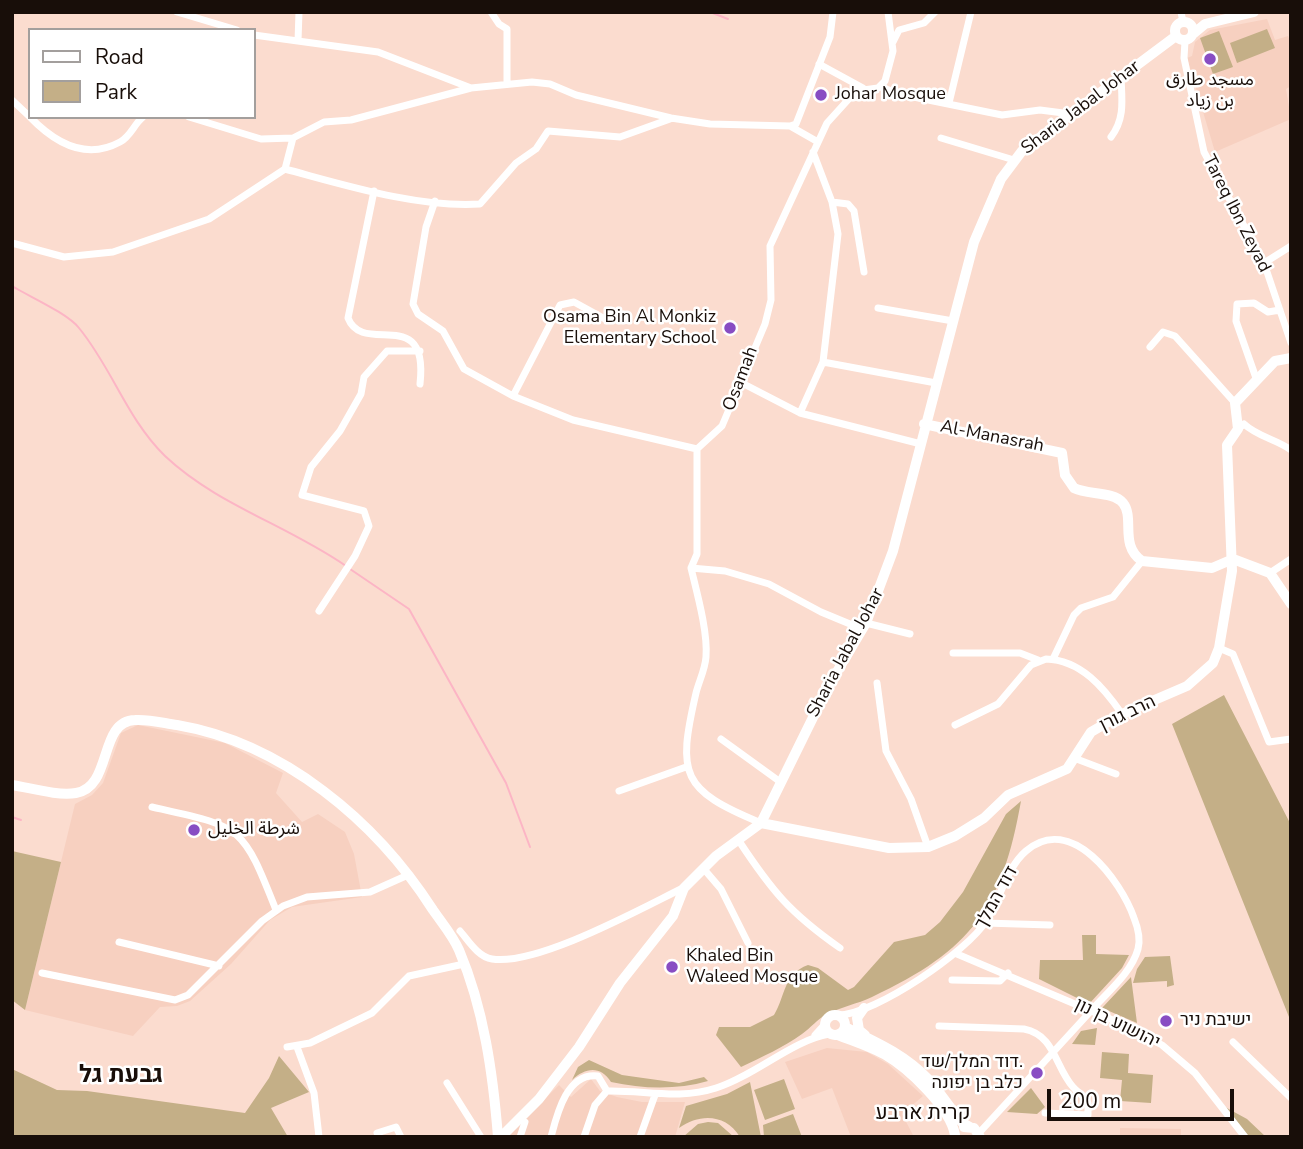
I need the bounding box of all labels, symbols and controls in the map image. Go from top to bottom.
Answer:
legend [28,28,256,119]
text: Road [95,43,144,71]
marker: مسجد طارق بن زياد [1202,51,1218,67]
street label: Sharia Jabal Johar [1017,56,1145,160]
place label: مسجد طارق بن زياد [1166,70,1254,112]
text: Park [95,78,137,106]
place label: Johar Mosque [835,84,946,106]
marker: Johar Mosque [813,87,829,103]
street label: Tareq Ibn Zeyad [1197,152,1275,276]
place label: Osama Bin Al Monkiz Elementary School [543,307,716,350]
marker: Osama Bin Al Monkiz Elementary School [722,320,738,336]
street label: Osamah [719,344,763,414]
street label: Al-Manasrah [938,416,1046,458]
street label: Sharia Jabal Johar [803,585,889,721]
street label: הרב גורן [1096,691,1160,737]
place label: شرطة الخليل [208,819,300,841]
marker: شرطة الخليل [186,822,202,838]
street label: דוד המלך [971,863,1023,933]
place label: Khaled Bin Waleed Mosque [686,946,818,988]
marker: Khaled Bin Waleed Mosque [664,959,680,975]
street label: יהושוע בן נון [1071,994,1163,1054]
place label: ישיבת ניר [1180,1010,1251,1032]
marker: ישיבת ניר [1158,1013,1174,1029]
place label: דוד המלך/שד. כלב בן יפונה [921,1052,1023,1094]
district label: גבעת גל [79,1062,163,1090]
marker: דוד המלך/שד. כלב בן יפונה [1029,1065,1045,1081]
scale bar [1051,1076,1238,1120]
text: 200 m [1060,1087,1121,1115]
district label: קרית ארבע [875,1101,971,1127]

